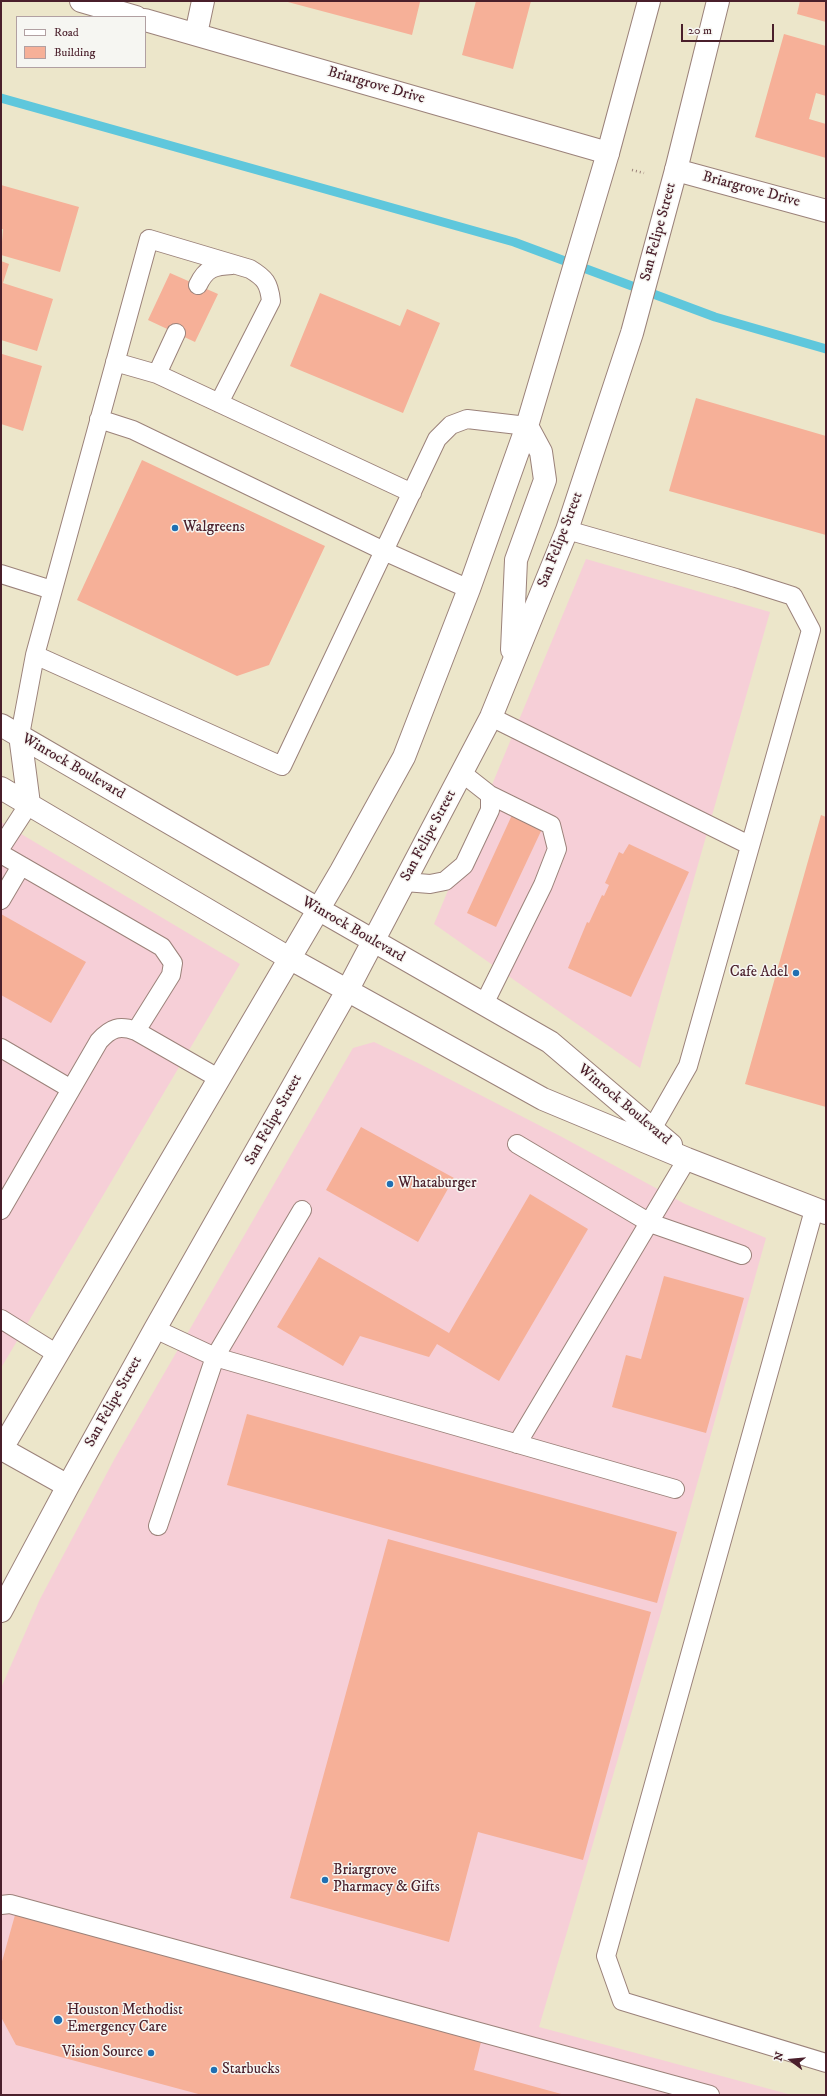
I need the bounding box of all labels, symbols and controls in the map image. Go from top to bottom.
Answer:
legend [16,16,146,68]
scale bar [683,16,776,42]
text: 20 m [688,23,712,38]
text: Road [54,25,79,40]
text: Building [54,45,95,60]
street label: Briargrove Drive [325,64,427,108]
street label: Briargrove Drive [700,168,802,212]
street label: San Felipe Street [637,181,681,283]
street label: San Felipe Street [534,490,588,590]
place label: Walgreens [183,519,245,537]
marker: Walgreens [170,523,180,533]
street label: Winrock Boulevard [18,730,128,804]
street label: San Felipe Street [397,787,461,885]
street label: Winrock Boulevard [298,893,408,967]
place label: Cafe Adel [730,964,788,982]
marker: Cafe Adel [791,968,801,978]
street label: Winrock Boulevard [574,1061,674,1149]
street label: San Felipe Street [242,1071,306,1169]
place label: Whataburger [398,1175,477,1193]
marker: Whataburger [385,1179,395,1189]
street label: San Felipe Street [82,1353,146,1451]
place label: Briargrove Pharmacy & Gifts [333,1862,440,1897]
marker: Briargrove Pharmacy & Gifts [320,1875,330,1885]
place label: Houston Methodist Emergency Care [67,2002,183,2037]
marker: Houston Methodist Emergency Care [52,2014,64,2026]
north arrow [771,2040,811,2080]
place label: Vision Source [62,2044,143,2062]
marker: Vision Source [146,2048,156,2058]
text: N [771,2050,787,2063]
place label: Starbucks [222,2061,280,2079]
marker: Starbucks [209,2065,219,2075]

